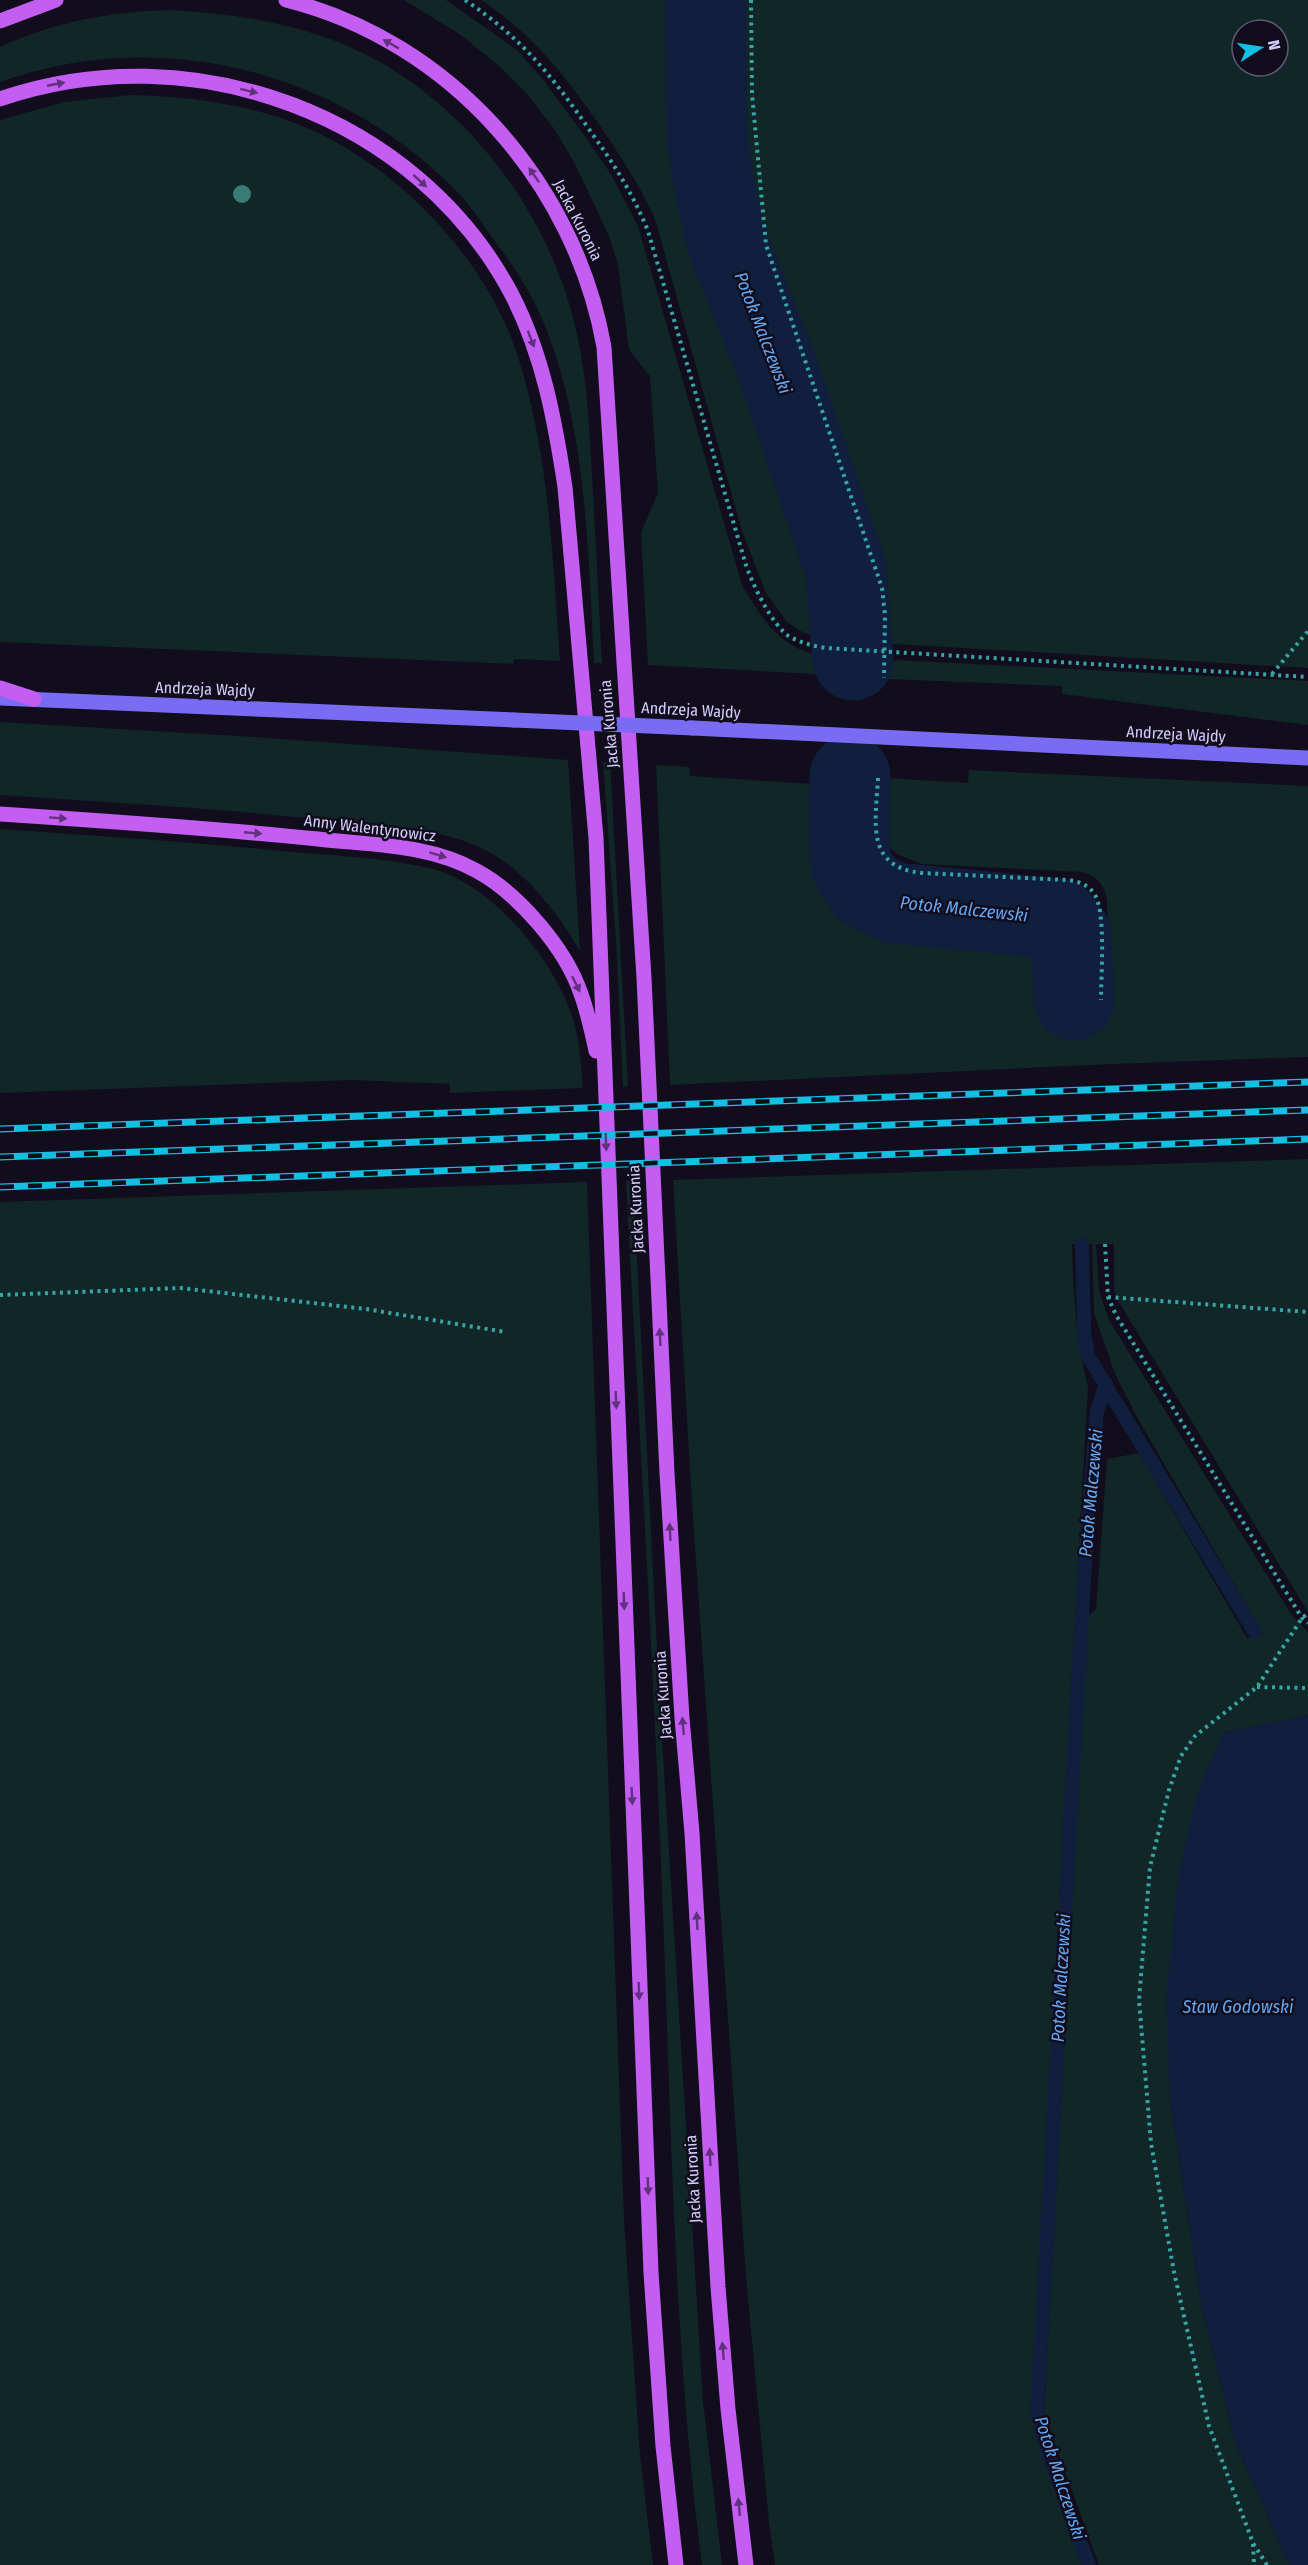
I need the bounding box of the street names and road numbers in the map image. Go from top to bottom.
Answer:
street label: Jacka Kuronia [549,176,607,264]
street label: Andrzeja Wajdy [155,678,256,700]
street label: Jacka Kuronia [596,679,622,769]
street label: Andrzeja Wajdy [641,698,742,722]
street label: Andrzeja Wajdy [1126,722,1227,746]
street label: Anny Walentynowicz [303,810,437,846]
street label: Jacka Kuronia [624,1164,648,1254]
street label: Jacka Kuronia [650,1650,676,1740]
street label: Jacka Kuronia [681,2134,705,2224]

